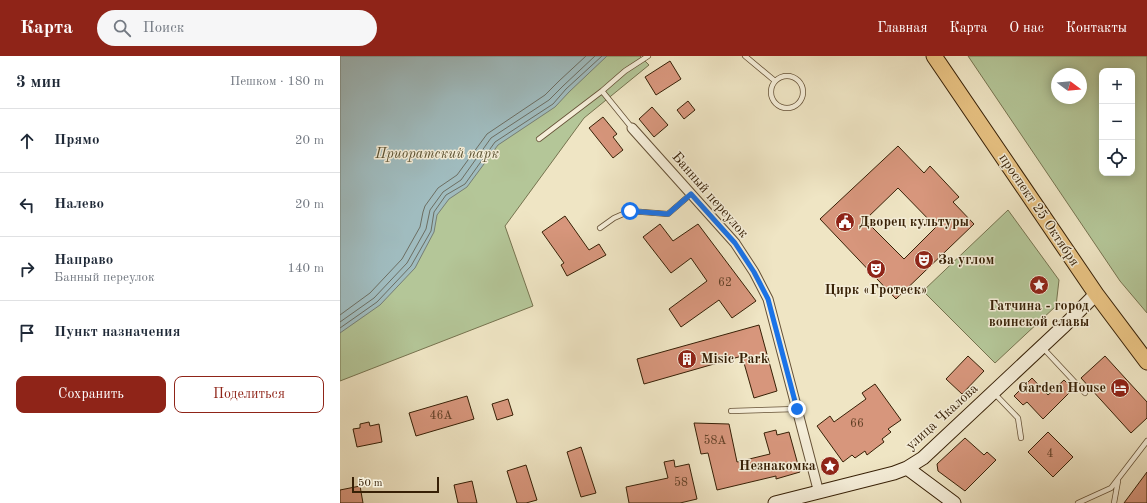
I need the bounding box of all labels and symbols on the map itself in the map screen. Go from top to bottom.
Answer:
north arrow [1051,68,1087,104]
park label: Приоратский парк [374,147,499,162]
street label: Банный переулок [669,150,751,240]
street label: проспект 25 Октября [996,151,1082,269]
route start [621,202,639,220]
public building icon: Дворец культуры [834,211,856,233]
place label: Дворец культуры [859,215,970,229]
theatre icon: За углом [913,249,935,271]
place label: За углом [938,253,994,267]
theatre icon: Цирк «Гротеск» [865,258,887,280]
place icon: Гатчина - город воинской славы [1028,274,1050,296]
house number: 62 [718,277,732,289]
place label: Цирк «Гротеск» [825,283,927,297]
place label: Гатчина - город воинской славы [989,299,1090,329]
building icon: Misic Park [676,348,698,370]
place label: Misic Park [701,352,769,366]
hotel icon: Garden House [1109,377,1131,399]
street label: улица Чкалова [903,381,981,453]
place label: Garden House [1018,381,1106,395]
route end [788,400,806,418]
house number: 46А [429,410,453,422]
house number: 66 [850,418,864,430]
house number: 58А [703,434,727,447]
house number: 4 [1047,448,1054,460]
place icon: Незнакомка [819,455,841,477]
place label: Незнакомка [739,459,816,473]
scale bar [352,475,439,494]
house number: 58 [674,476,688,489]

